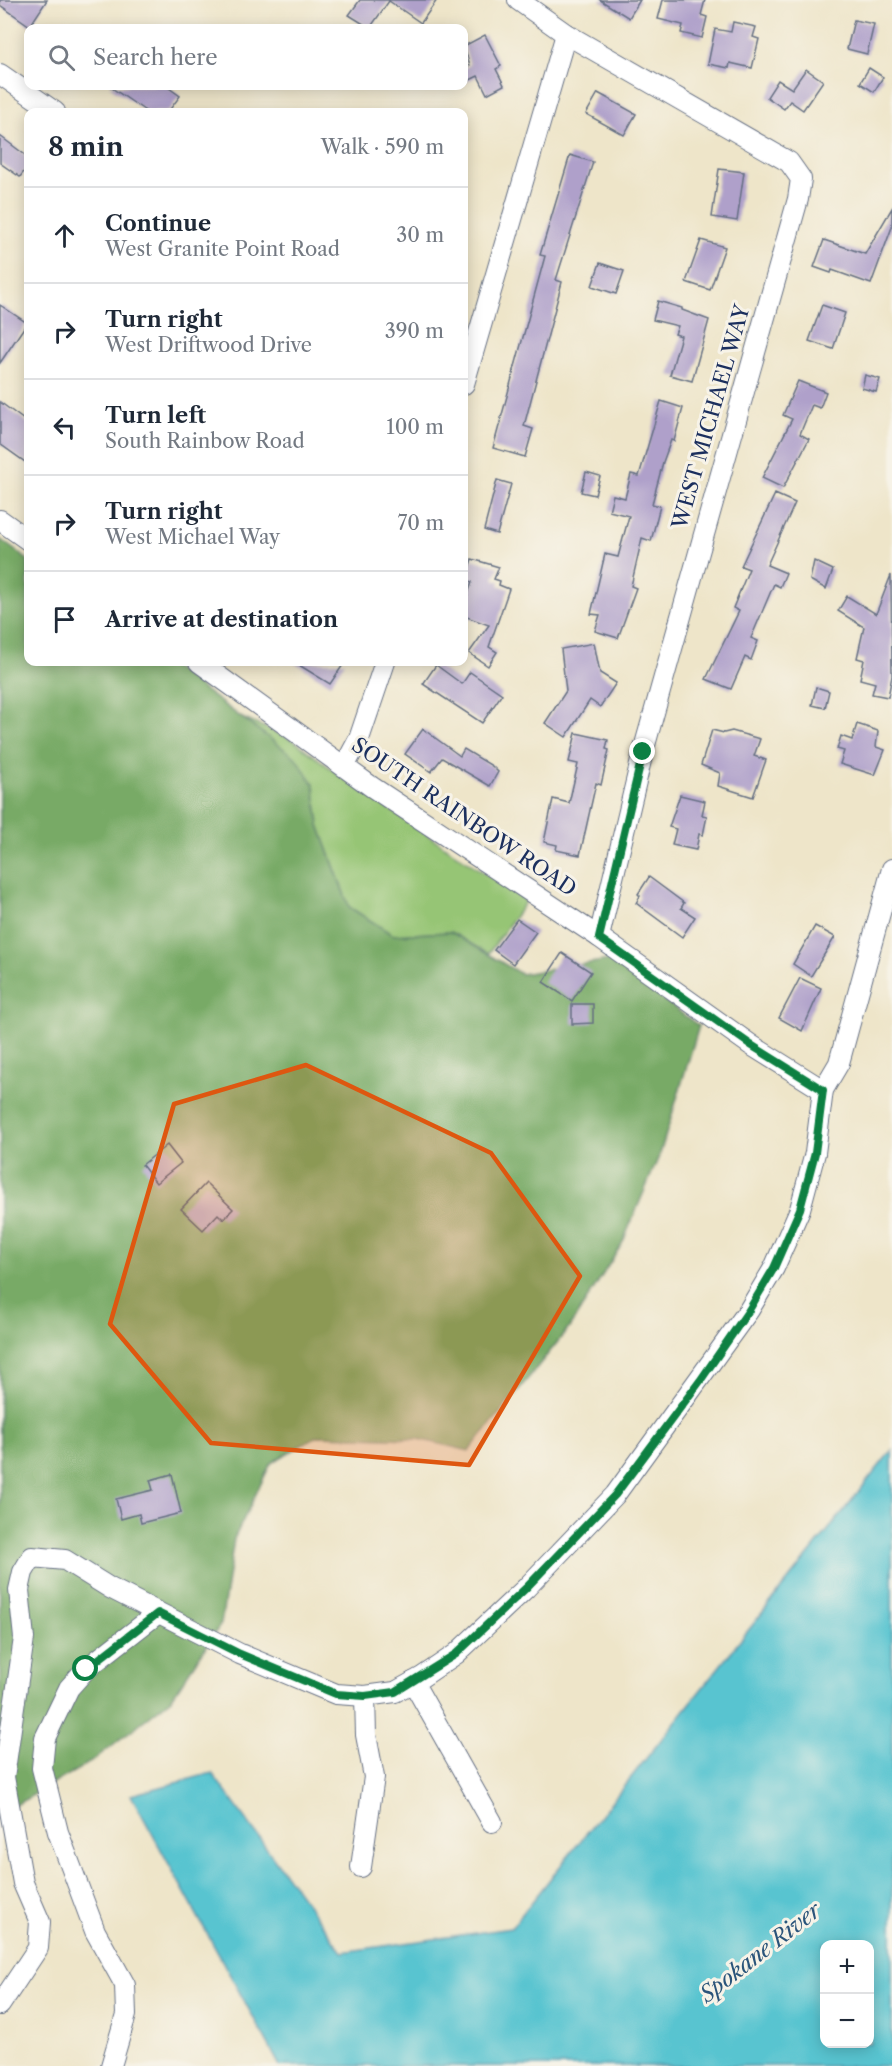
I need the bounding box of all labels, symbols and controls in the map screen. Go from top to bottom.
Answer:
search box [24,24,468,90]
icon: search [45,41,78,74]
text: Search here [93,44,218,71]
text: 8 min [48,131,124,163]
text: Walk · 590 m [321,135,444,159]
text: Continue [105,210,211,237]
icon: ahead [48,219,81,252]
text: 30 m [396,223,444,247]
text: West Granite Point Road [105,237,340,261]
street label: WEST MICHAEL WAY [666,301,755,533]
text: Turn right [105,306,223,333]
icon: right [48,315,81,348]
text: 390 m [385,319,444,343]
text: West Driftwood Drive [105,333,312,357]
text: Turn left [105,402,206,429]
icon: left [48,411,81,444]
text: 100 m [386,415,444,439]
text: South Rainbow Road [105,429,305,453]
text: Turn right [105,498,223,525]
icon: right [48,507,81,540]
text: 70 m [398,511,444,535]
text: West Michael Way [105,525,280,549]
icon: arrive [48,603,81,636]
text: Arrive at destination [105,606,338,633]
street label: SOUTH RAINBOW ROAD [347,732,581,901]
route end [629,738,655,764]
route start [72,1655,98,1681]
water label: Spokane River [693,1896,828,2009]
map controls [820,1940,874,2048]
button: + [820,1940,874,1994]
button: − [820,1994,874,2048]

